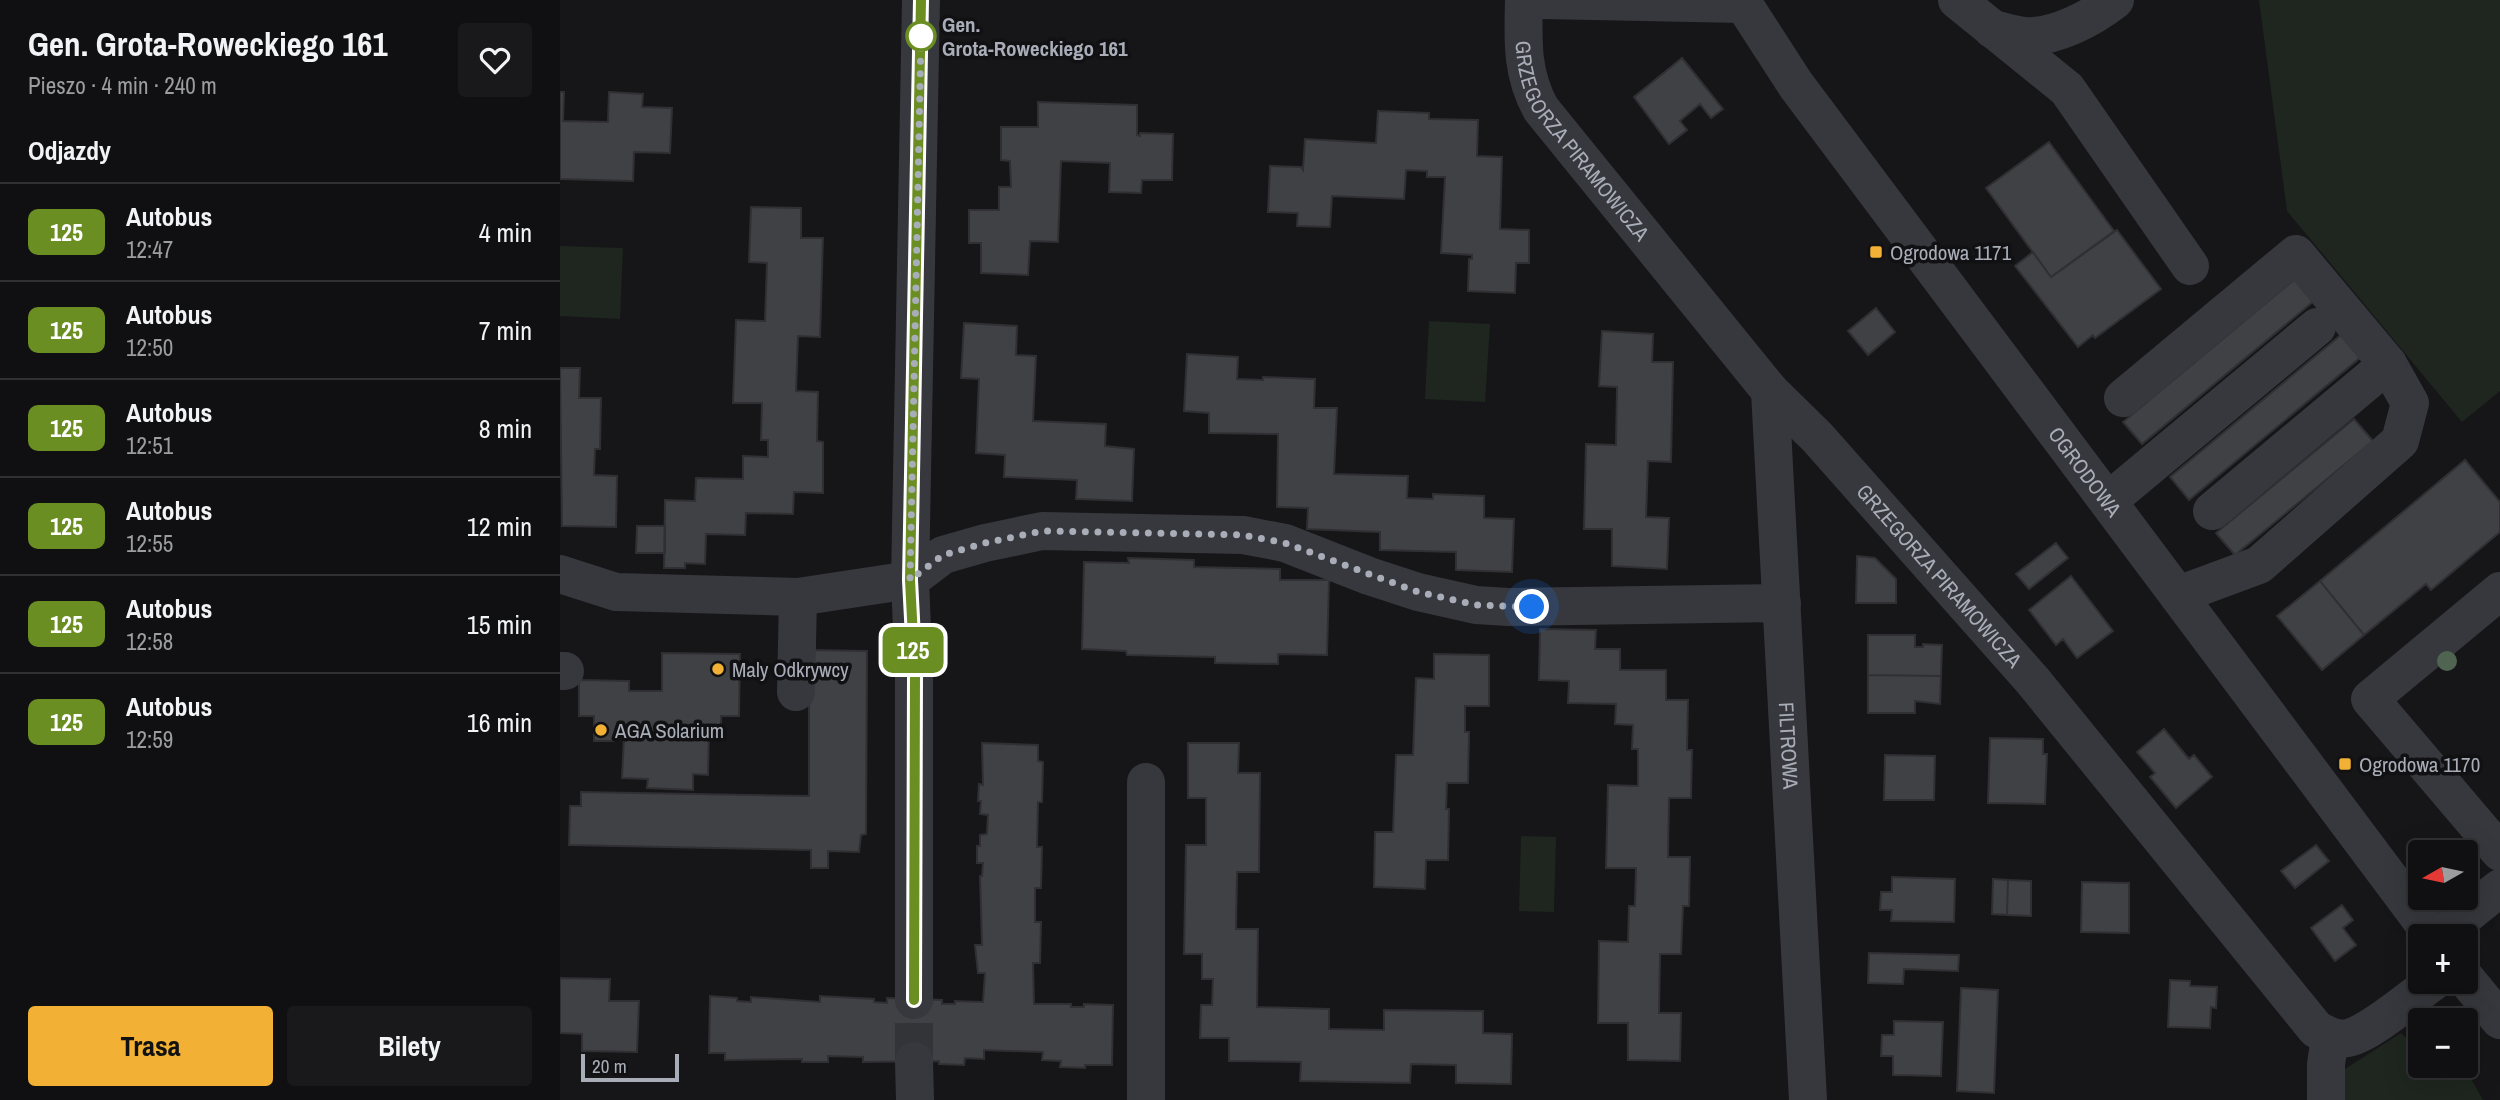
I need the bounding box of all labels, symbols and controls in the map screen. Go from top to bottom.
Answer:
place label: Gen. Grota-Roweckiego 161 [942,10,1128,63]
marker: Gen. Grota-Roweckiego 161 [906,21,936,51]
text: Gen. Grota-Roweckiego 161 [28,22,387,66]
button: heart [458,23,532,97]
street label: GRZEGORZA PIRAMOWICZA [1509,40,1657,247]
text: Pieszo · 4 min · 240 m [28,70,217,101]
text: Odjazdy [28,133,111,168]
text: Autobus [126,199,212,234]
text: 4 min [479,215,532,250]
text: 125 [50,216,83,248]
text: 12:47 [126,234,173,265]
place label: Ogrodowa 1171 [1890,238,2012,267]
marker: Ogrodowa 1171 [1868,244,1884,260]
text: Autobus [126,297,212,332]
text: 7 min [479,313,532,348]
text: 125 [50,314,83,346]
text: 12:50 [126,332,173,363]
text: Autobus [126,395,212,430]
text: 8 min [479,411,532,446]
text: 125 [50,412,83,444]
street label: OGRODOWA [2042,421,2129,523]
text: 12:51 [126,430,173,461]
street label: GRZEGORZA PIRAMOWICZA [1850,477,2029,674]
text: Autobus [126,493,212,528]
text: 12 min [467,509,532,544]
text: 125 [50,510,83,542]
text: 12:55 [126,528,173,559]
your location [1514,589,1549,624]
text: Autobus [126,591,212,626]
text: 15 min [467,607,532,642]
text: 125 [50,608,83,640]
text: 12:58 [126,626,173,657]
line badge: 125 [873,627,953,673]
text: 125 [897,634,929,666]
place label: Maly Odkrywcy [732,655,849,684]
marker: Maly Odkrywcy [710,661,726,677]
text: Autobus [126,689,212,724]
street label: FILTROWA [1772,701,1806,790]
text: 16 min [467,705,532,740]
text: 125 [50,706,83,738]
place label: AGA Solarium [614,716,724,745]
marker: AGA Solarium [593,722,609,738]
text: 12:59 [126,724,173,755]
place label: Ogrodowa 1170 [2359,750,2480,779]
marker: Ogrodowa 1170 [2337,756,2353,772]
north arrow [2408,840,2478,910]
map controls [2408,840,2478,1078]
button: + [2408,924,2478,994]
button: Trasa [28,1006,273,1086]
button: Bilety [287,1006,532,1086]
button: − [2408,1008,2478,1078]
scale bar [581,1051,679,1083]
text: 20 m [592,1053,627,1079]

